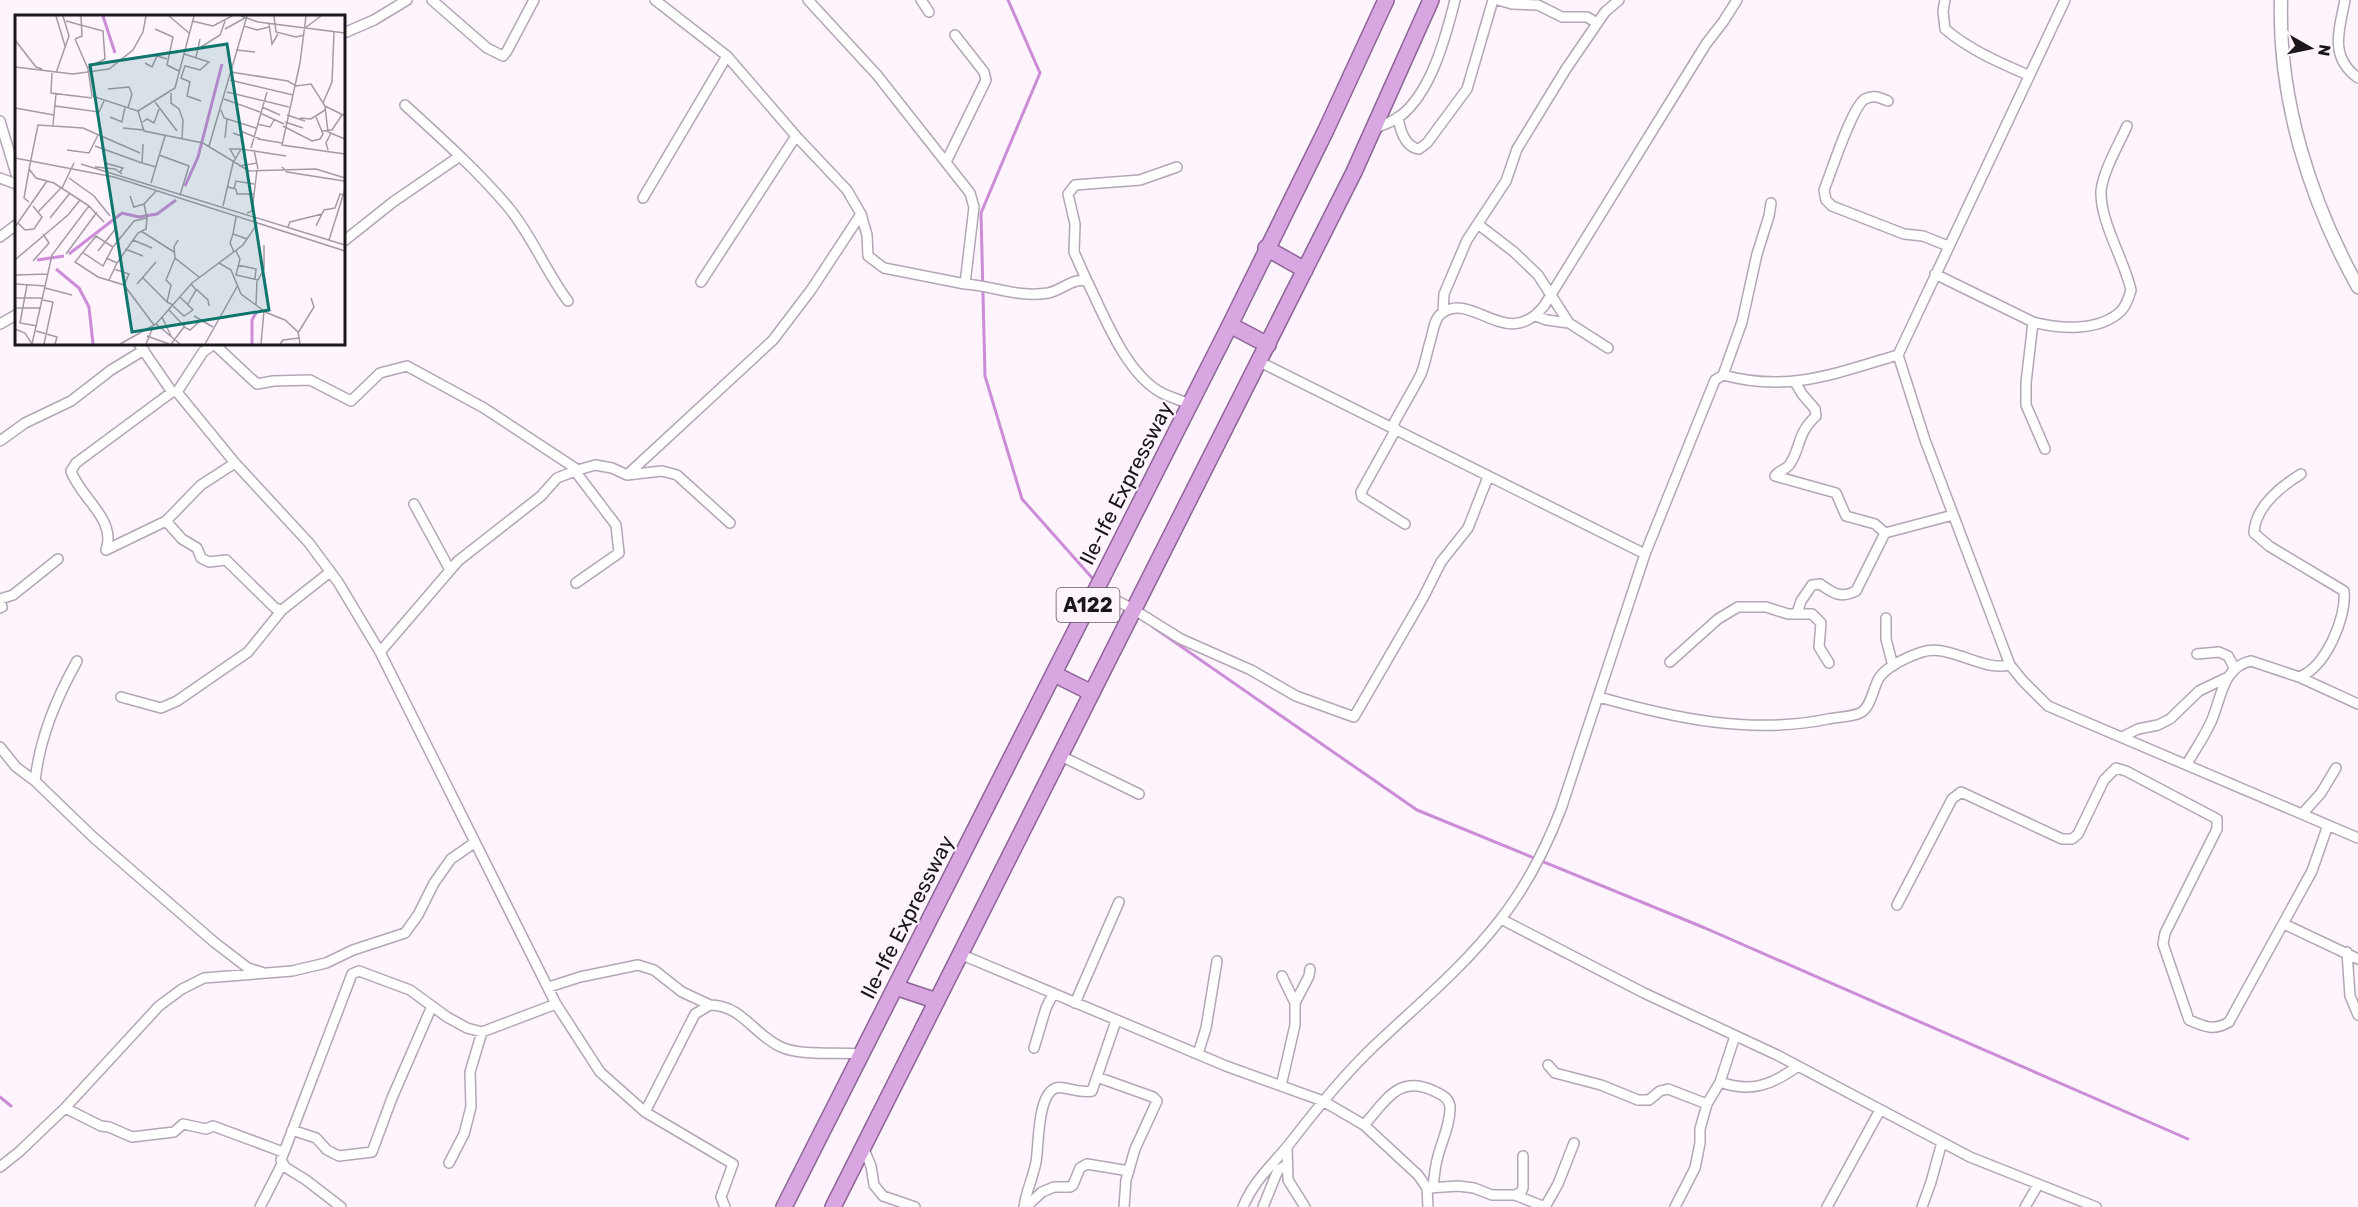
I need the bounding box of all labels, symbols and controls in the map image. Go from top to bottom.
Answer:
inset map [15,15,345,345]
north arrow [2280,18,2340,78]
text: N [2314,43,2335,57]
street label: Ile-Ife Expressway [1074,397,1178,569]
road number: A122 [1056,588,1120,622]
street label: Ile-Ife Expressway [855,831,959,1003]

